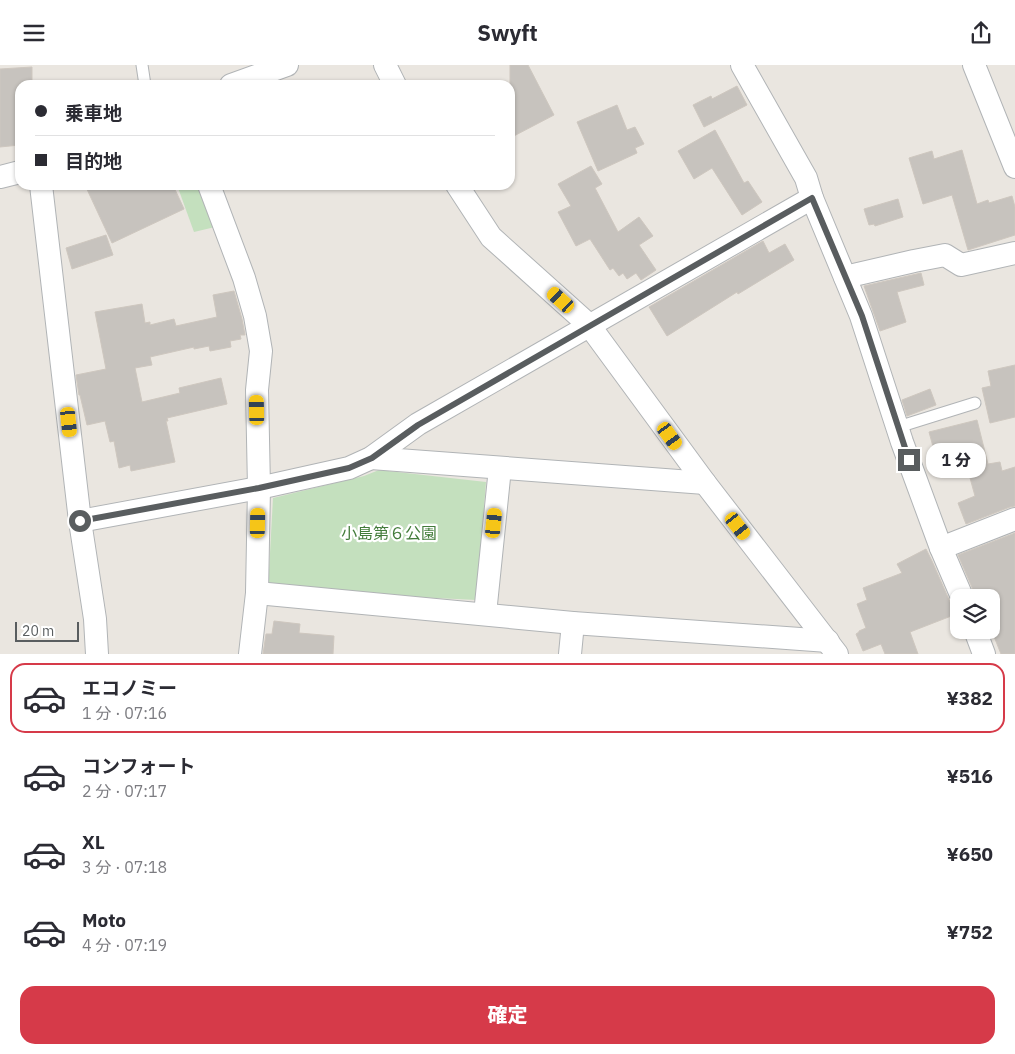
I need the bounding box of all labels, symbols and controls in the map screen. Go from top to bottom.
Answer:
text: Swyft [477,18,538,47]
icon: menu [20,19,48,47]
icon: share [967,19,995,47]
text: 乗車地 [65,101,122,125]
text: 目的地 [65,149,122,173]
car [544,284,577,316]
car [249,395,264,425]
car [59,406,78,438]
car [655,419,684,453]
callout: 1 分 [926,443,986,477]
route end [898,449,920,471]
text: 1 分 [941,450,971,470]
car [484,507,503,539]
car [250,508,265,538]
route start [69,510,91,532]
car [722,510,753,542]
park label: 小島第６公園 [341,523,437,543]
map controls [950,589,1000,639]
button: layers [950,589,1000,639]
scale bar [15,619,79,642]
text: 20 m [22,622,54,640]
icon: car [22,676,67,721]
text: エコノミー [82,676,177,700]
text: ¥382 [946,686,993,710]
text: 1 分 · 07:16 [82,703,167,723]
icon: car [22,754,67,799]
text: コンフォート [82,754,195,778]
text: ¥516 [946,764,993,788]
text: 2 分 · 07:17 [82,781,167,801]
text: XL [82,830,105,854]
icon: car [22,832,67,877]
text: ¥650 [946,842,993,866]
text: 3 分 · 07:18 [82,857,167,877]
text: Moto [82,908,126,932]
icon: car [22,910,67,955]
text: ¥752 [946,920,993,944]
text: 4 分 · 07:19 [82,935,167,955]
button: 確定 [20,986,995,1044]

